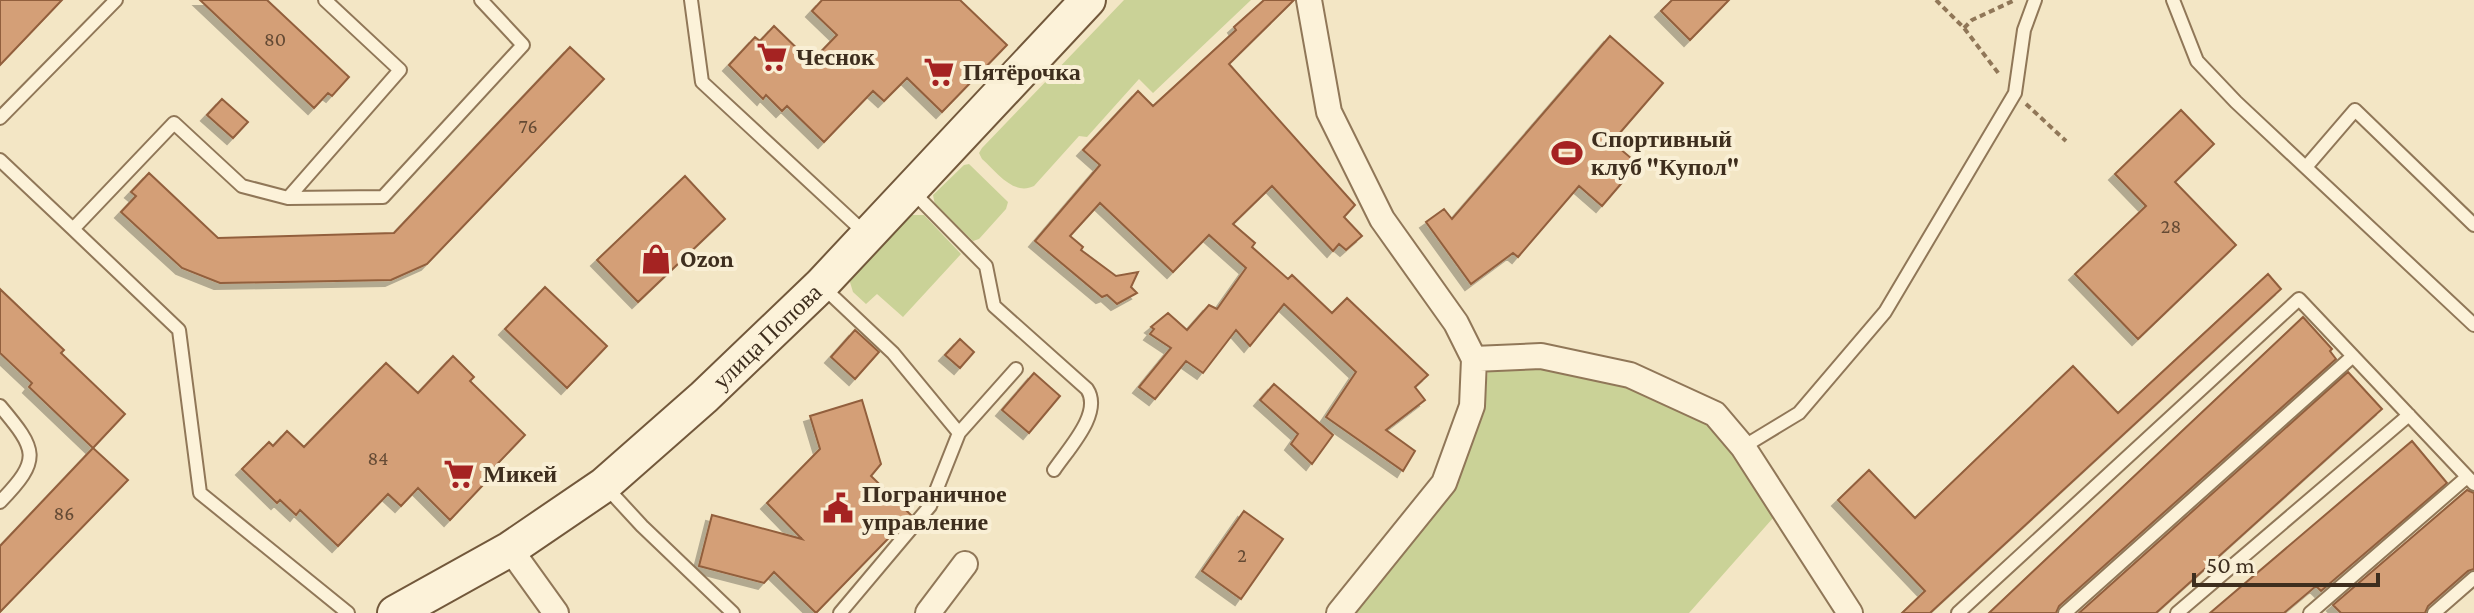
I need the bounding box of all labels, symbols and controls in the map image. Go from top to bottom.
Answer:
house number: 80 [264,28,286,50]
supermarket icon: Чеснок [755,40,789,74]
place label: Чеснок [796,43,875,70]
supermarket icon: Пятёрочка [922,55,956,89]
place label: Пятёрочка [963,58,1081,85]
house number: 76 [518,115,538,137]
place label: Спортивный клуб "Купол" [1591,125,1739,180]
sports icon: Спортивный клуб "Купол" [1550,136,1584,170]
house number: 28 [2161,215,2181,237]
shop icon: Ozon [639,242,673,276]
place label: Ozon [680,245,734,272]
street label: улица Попова [707,278,827,394]
house number: 84 [368,447,388,469]
supermarket icon: Микей [442,457,476,491]
place label: Микей [483,460,557,487]
place label: Пограничное управление [862,480,1007,535]
public building icon: Пограничное управление [821,491,855,525]
house number: 86 [54,502,74,524]
scale bar [2194,537,2378,587]
house number: 2 [1237,544,1247,566]
text: 50 m [2206,551,2255,578]

